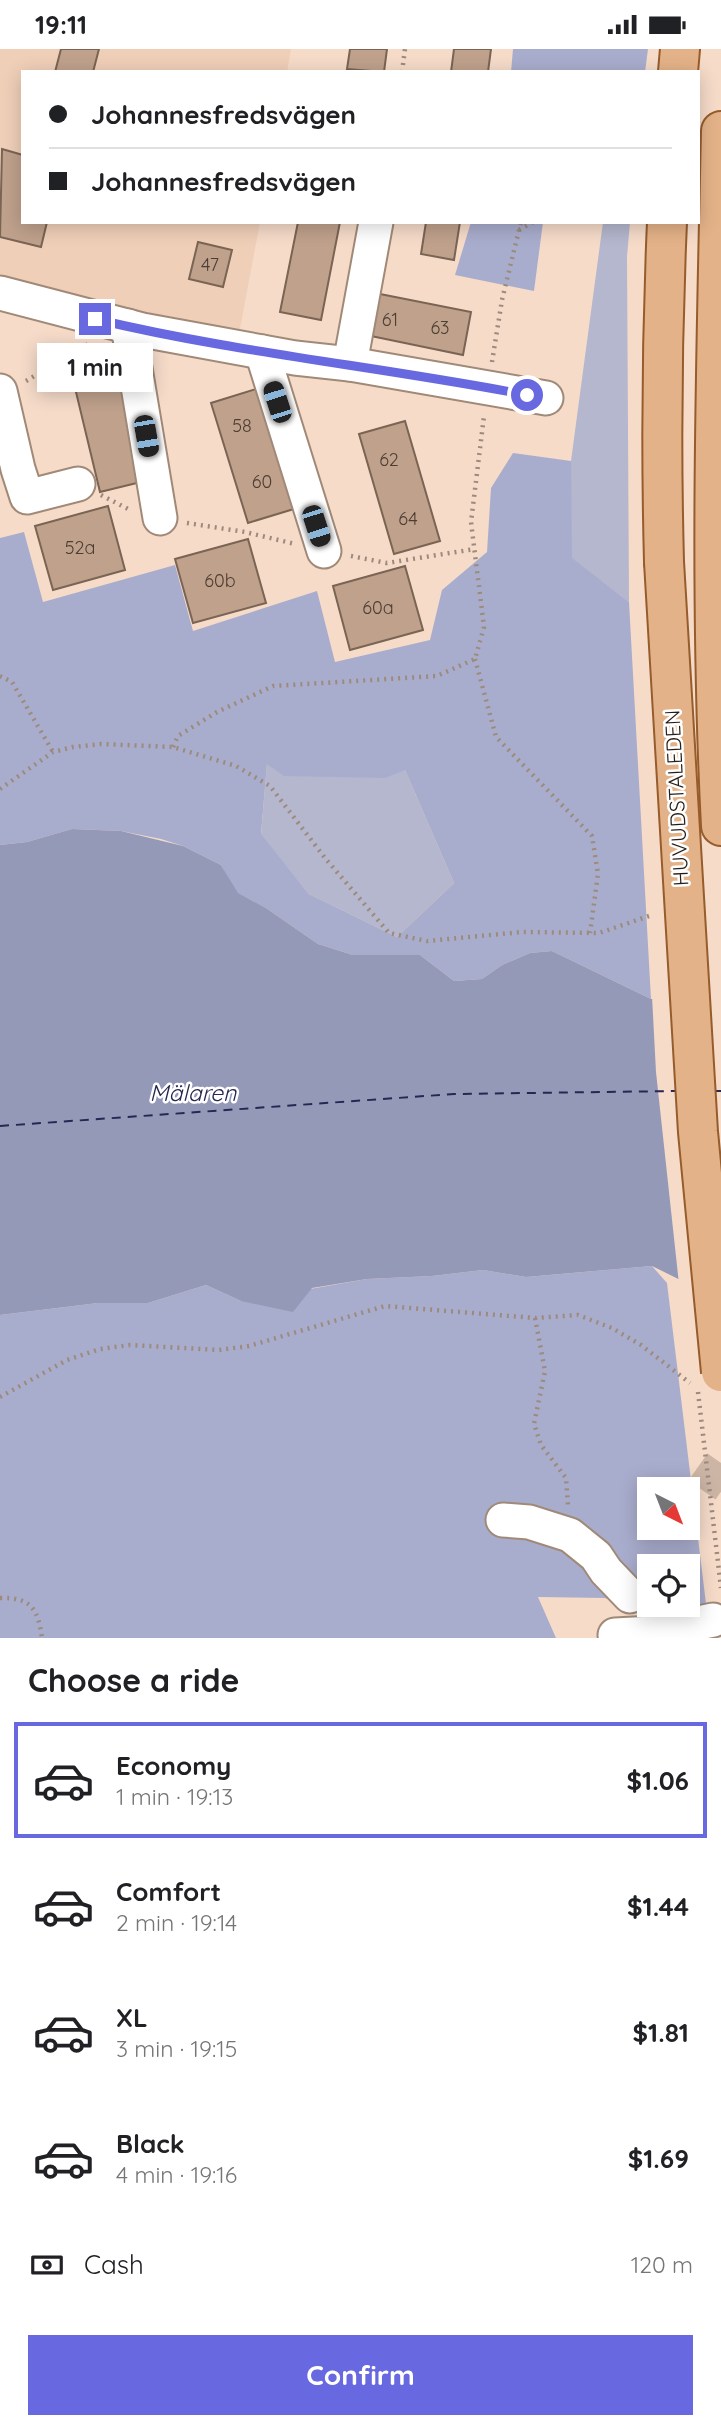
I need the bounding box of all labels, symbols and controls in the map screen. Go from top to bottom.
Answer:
text: 19:11 [35,8,87,41]
text: Johannesfredsvägen [91,98,356,131]
text: Johannesfredsvägen [91,165,356,198]
house number: 47 [201,253,219,276]
route end [79,303,111,335]
house number: 61 [382,308,398,331]
house number: 63 [430,316,450,339]
callout: 1 min [37,343,153,393]
text: 1 min [67,353,123,382]
car [261,379,294,425]
route start [511,379,543,411]
car [133,413,160,459]
house number: 58 [232,414,252,437]
house number: 62 [379,448,399,471]
house number: 60 [252,470,272,493]
car [300,503,333,549]
house number: 64 [398,507,418,530]
house number: 52a [65,536,95,559]
house number: 60b [204,569,236,592]
house number: 60a [362,596,394,619]
street label: HUVUDSTALEDEN [658,709,694,887]
water label: Mälaren [150,1078,237,1107]
north arrow [637,1477,700,1540]
map controls [637,1477,700,1617]
button: locate [637,1554,700,1617]
text: Choose a ride [28,1660,240,1700]
icon: car [32,1749,95,1812]
text: Economy [116,1749,231,1782]
text: $1.06 [627,1764,689,1797]
text: 1 min · 19:13 [116,1782,233,1811]
icon: car [32,1875,95,1938]
text: Comfort [116,1875,221,1908]
text: $1.44 [627,1890,689,1923]
text: 2 min · 19:14 [116,1908,237,1937]
icon: car [32,2001,95,2064]
text: XL [116,2001,148,2034]
text: $1.81 [633,2016,689,2049]
text: 3 min · 19:15 [116,2034,237,2063]
icon: car [32,2127,95,2190]
text: Black [116,2127,185,2160]
text: $1.69 [628,2142,689,2175]
text: 4 min · 19:16 [116,2160,237,2189]
icon: cash [28,2246,66,2284]
text: Cash [84,2248,144,2281]
text: 120 m [631,2250,693,2279]
button: Confirm [28,2335,693,2415]

